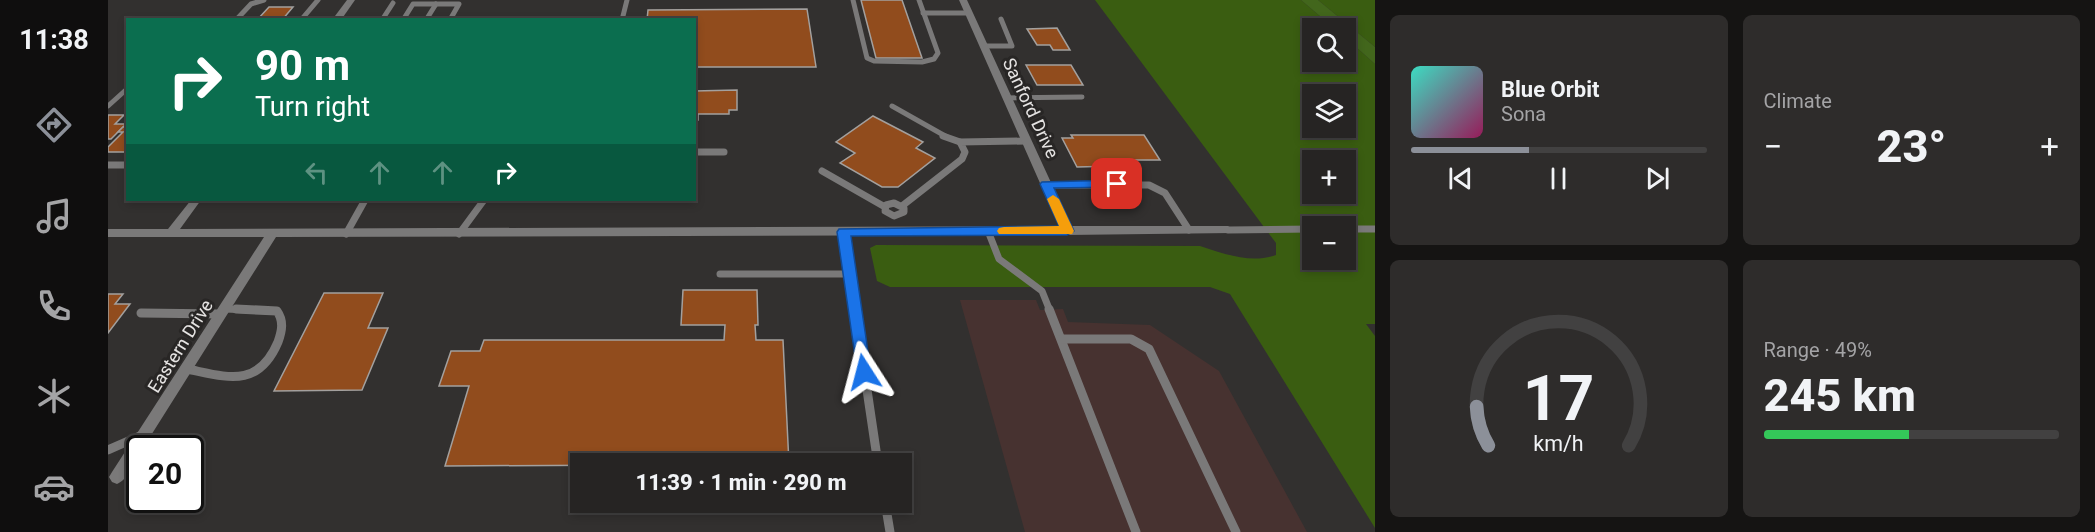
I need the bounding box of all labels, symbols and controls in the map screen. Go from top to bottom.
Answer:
map controls [1302,18,1356,270]
button: search [1302,18,1356,72]
text: 11:38 [19,24,89,56]
text: 90 m [255,41,350,90]
icon: right [156,42,234,120]
street label: Sanford Drive [999,55,1063,161]
text: Blue Orbit [1501,77,1599,102]
button: layers [1302,84,1356,138]
text: Climate [1764,89,1832,113]
text: Turn right [255,91,370,123]
text: Sona [1501,102,1546,126]
icon: directions [33,104,75,146]
text: 23° [1877,120,1946,173]
text: − [1764,127,1782,166]
text: + [2040,127,2059,166]
button: + [1302,150,1356,204]
icon: left [300,156,333,189]
icon: ahead [363,156,396,189]
icon: ahead [426,156,459,189]
icon: right [489,156,522,189]
pin [1091,158,1142,209]
icon: previous [1444,162,1477,195]
icon: pause [1542,162,1575,195]
icon: next [1641,162,1674,195]
icon: arrive [1100,167,1133,200]
icon: music [33,195,75,237]
button: − [1302,216,1356,270]
icon: phone [33,285,75,327]
street label: Eastern Drive [143,296,217,396]
text: Range · 49% [1764,338,1872,362]
position arrow [832,340,896,404]
text: 17 [1523,362,1595,435]
text: 245 km [1764,369,1916,422]
icon: climate [33,375,75,417]
text: km/h [1534,431,1584,456]
speed limit sign: 20 [126,435,204,513]
icon: car [33,466,75,508]
text: 11:39 · 1 min · 290 m [636,470,846,495]

